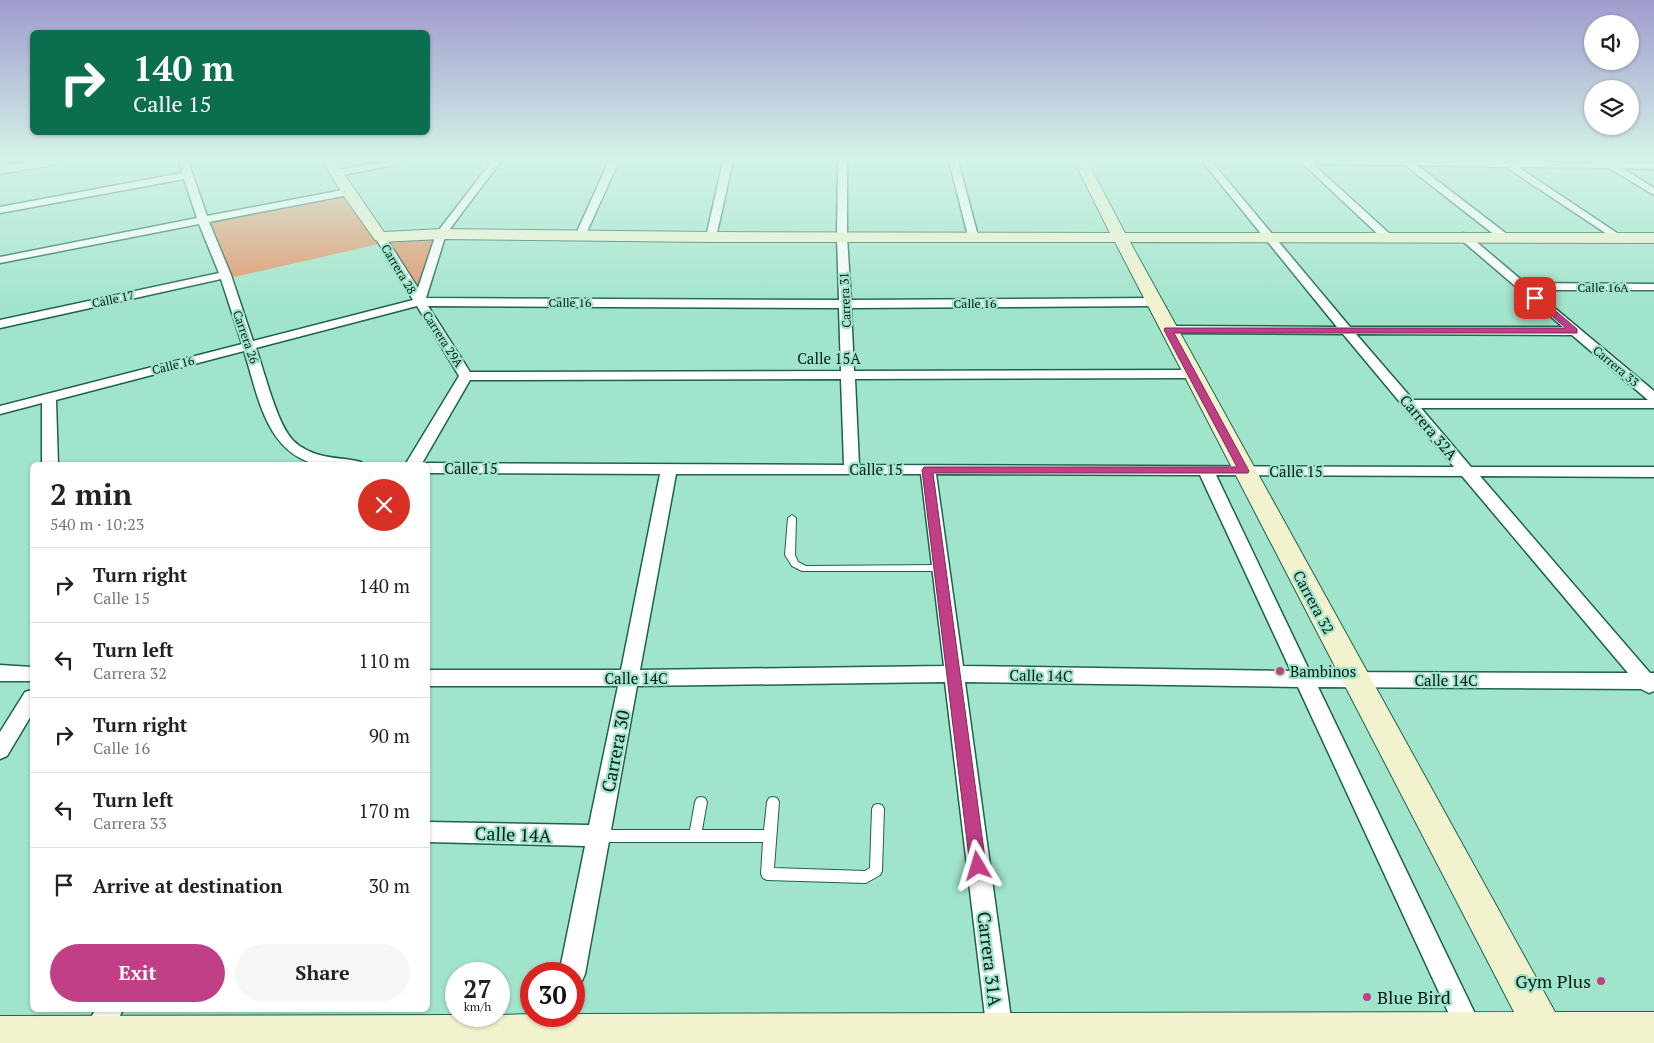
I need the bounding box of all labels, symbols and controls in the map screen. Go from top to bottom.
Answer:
map controls [1584,15,1639,135]
button: sound [1584,15,1639,70]
text: 140 m [133,45,234,91]
icon: right [50,50,115,115]
button: layers [1584,80,1639,135]
text: Calle 15 [133,89,211,118]
street label: Carrera 28 [378,241,420,297]
street label: Carrera 31 [836,272,854,328]
pin [1514,277,1556,319]
street label: Calle 16A [1578,280,1629,295]
icon: arrive [1521,284,1549,312]
street label: Calle 17 [91,287,135,311]
street label: Calle 16 [549,295,592,310]
street label: Calle 16 [954,296,997,311]
street label: Carrera 26 [230,308,262,366]
street label: Carrera 29A [419,308,467,370]
street label: Carrera 33 [1590,342,1642,390]
street label: Calle 15A [797,348,862,368]
street label: Calle 16 [150,352,196,377]
street label: Carrera 32A [1396,390,1463,464]
street label: Calle 15 [444,458,498,478]
street label: Calle 15 [849,459,903,479]
street label: Calle 15 [1269,461,1323,481]
text: 2 min [50,474,132,514]
button: close [358,479,410,531]
text: 540 m · 10:23 [50,513,144,535]
text: Turn right [93,562,187,587]
street label: Carrera 32 [1289,567,1339,637]
icon: right [50,571,78,599]
text: 140 m [359,573,410,598]
text: Calle 15 [93,587,150,609]
text: Turn left [93,637,174,662]
icon: left [50,646,78,674]
text: 110 m [359,648,410,673]
place label: Bambinos [1290,661,1356,681]
text: Carrera 32 [93,662,167,684]
street label: Calle 14C [1009,664,1073,686]
marker: Bambinos [1274,665,1286,677]
street label: Calle 14C [604,668,668,688]
street label: Calle 14C [1414,670,1478,690]
street label: Carrera 30 [595,708,635,794]
text: Turn right [93,712,187,737]
icon: right [50,721,78,749]
text: 90 m [369,723,410,748]
text: Calle 16 [93,737,150,759]
text: Turn left [93,787,174,812]
icon: left [50,796,78,824]
text: 170 m [359,798,410,823]
text: Carrera 33 [93,812,167,834]
street label: Calle 14A [474,821,552,847]
position arrow [951,839,1003,891]
icon: arrive [50,871,78,899]
text: Arrive at destination [93,873,282,898]
text: 30 m [369,873,410,898]
street label: Carrera 31A [972,910,1008,1009]
button: Exit [50,944,225,1002]
button: Share [235,944,410,1002]
speed limit sign: 30 [520,962,585,1027]
place label: Gym Plus [1515,969,1591,993]
text: 27 [463,972,492,1005]
marker: Gym Plus [1595,975,1607,987]
place label: Blue Bird [1377,985,1451,1009]
marker: Blue Bird [1361,991,1373,1003]
text: km/h [464,999,491,1014]

